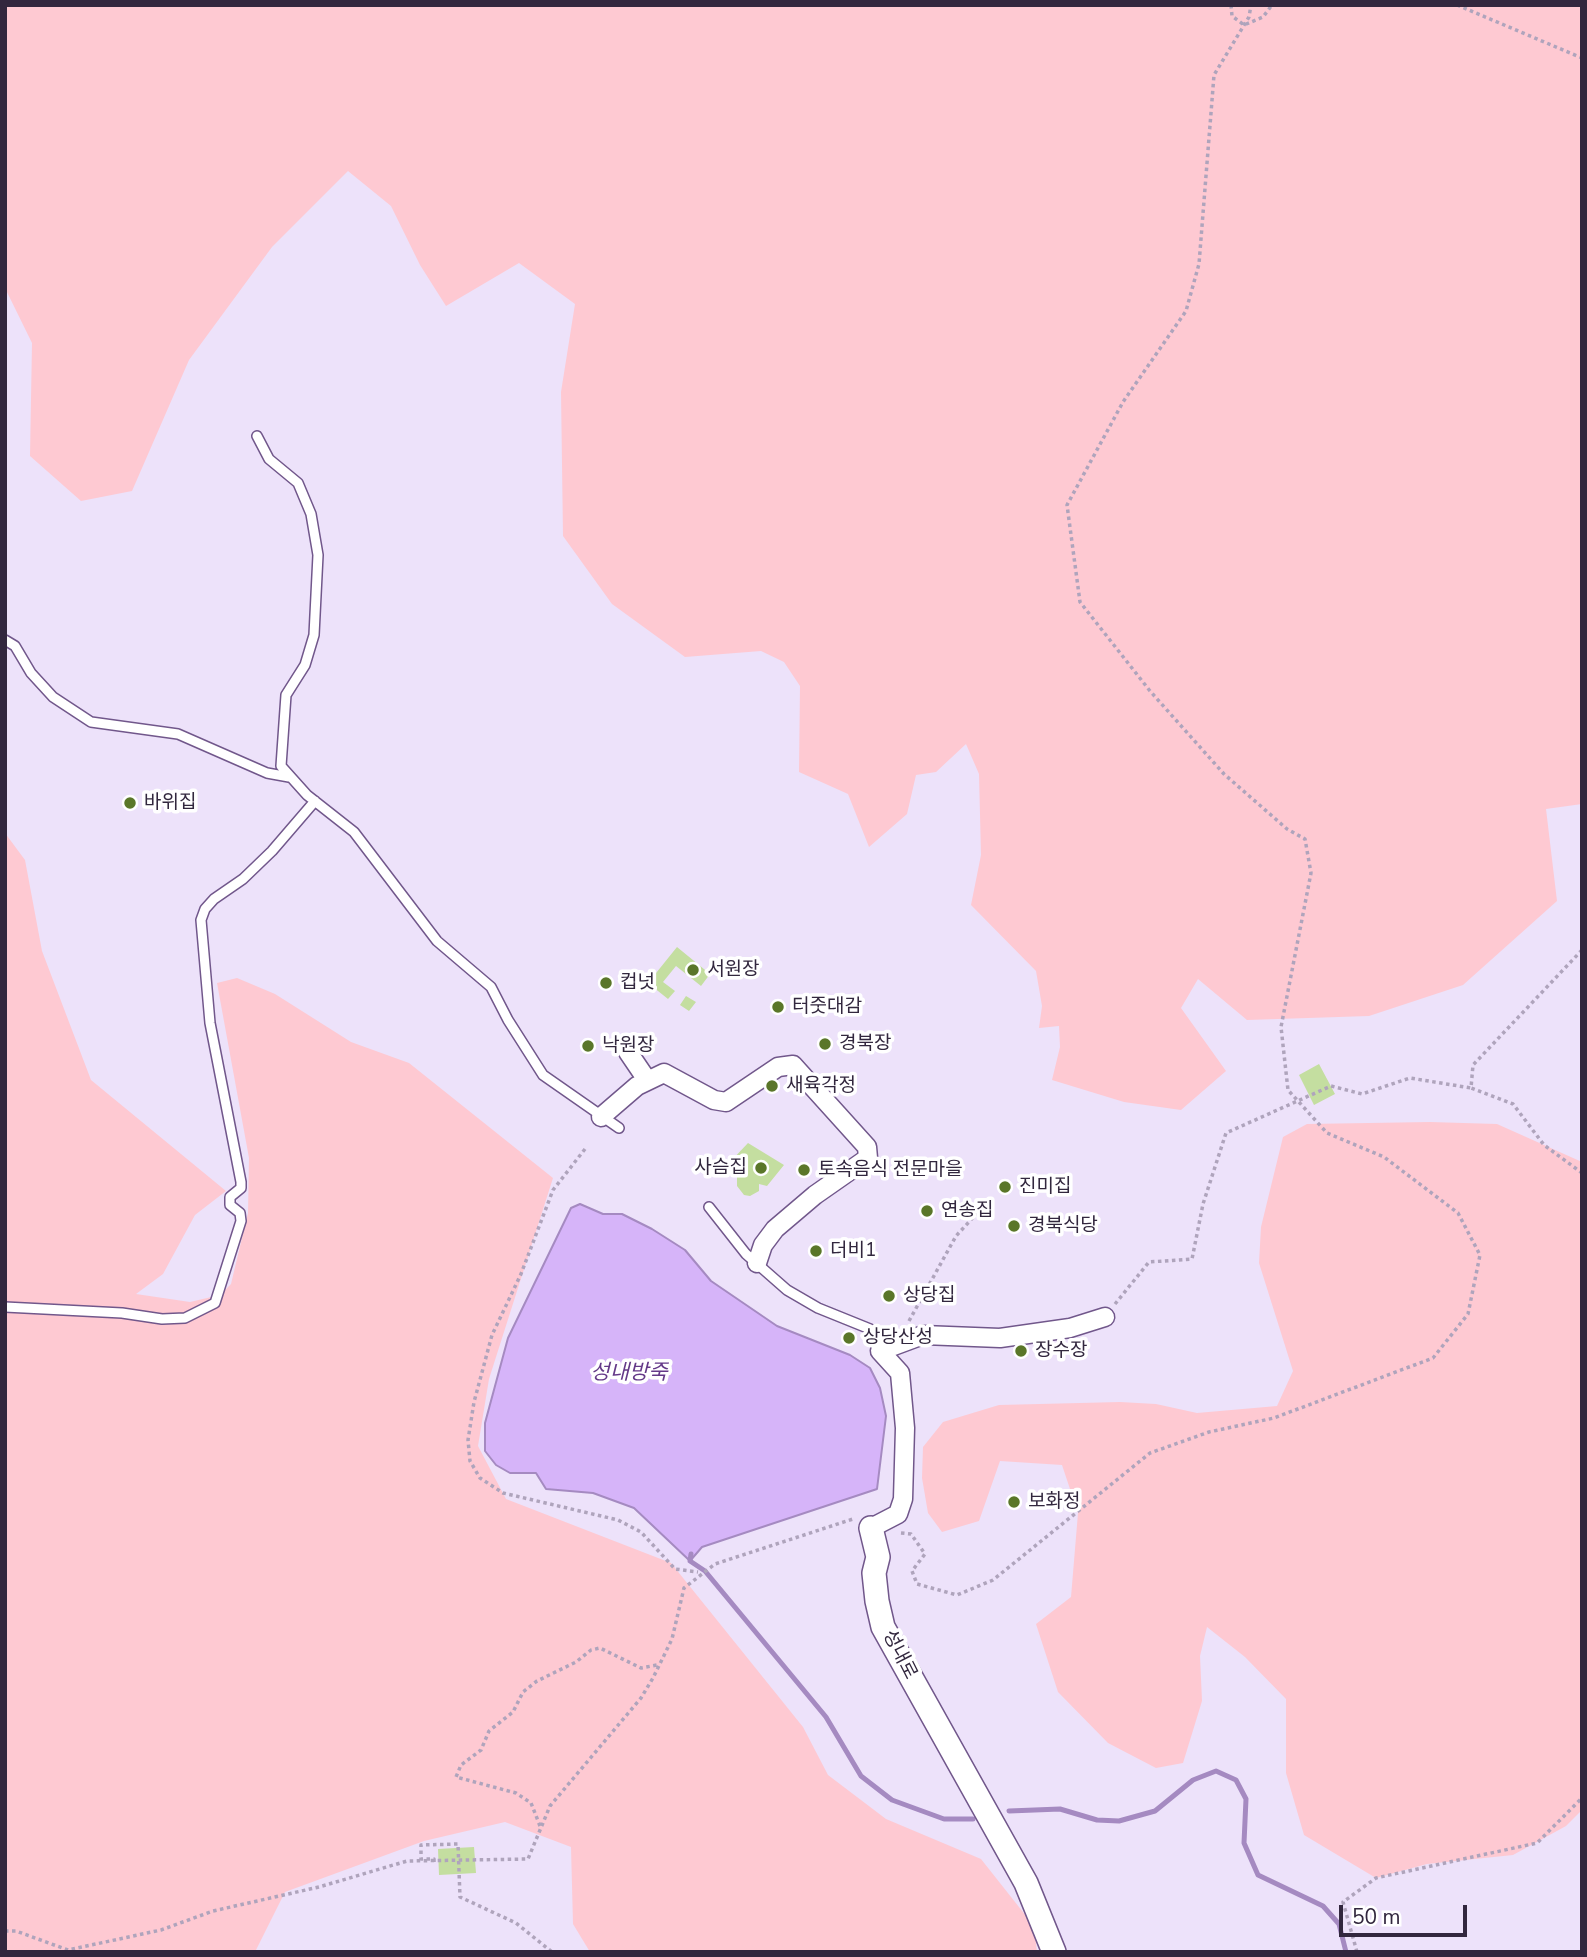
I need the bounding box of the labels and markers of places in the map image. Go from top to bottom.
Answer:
place label: 바위집 [144,792,196,814]
marker: 바위집 [122,795,138,811]
place label: 서원장 [707,959,759,981]
marker: 서원장 [685,962,701,978]
place label: 컵넛 [620,972,655,994]
marker: 컵넛 [598,975,614,991]
place label: 터줏대감 [792,996,862,1018]
marker: 터줏대감 [770,999,786,1015]
place label: 경북장 [839,1033,891,1055]
place label: 낙원장 [602,1035,654,1057]
marker: 경북장 [817,1036,833,1052]
marker: 낙원장 [580,1038,596,1054]
place label: 새육각정 [786,1075,856,1097]
marker: 새육각정 [764,1078,780,1094]
place label: 사슴집 [695,1157,747,1179]
place label: 토속음식 전문마을 [818,1159,963,1181]
marker: 사슴집 [753,1160,769,1176]
marker: 토속음식 전문마을 [796,1162,812,1178]
place label: 진미집 [1019,1176,1071,1198]
marker: 진미집 [997,1179,1013,1195]
place label: 연송집 [941,1200,993,1222]
marker: 연송집 [919,1203,935,1219]
place label: 경북식당 [1028,1215,1098,1237]
marker: 경북식당 [1006,1218,1022,1234]
place label: 더비1 [830,1240,876,1262]
marker: 더비1 [808,1243,824,1259]
place label: 상당집 [903,1285,955,1307]
marker: 상당집 [881,1288,897,1304]
place label: 상당산성 [863,1327,933,1349]
marker: 상당산성 [841,1330,857,1346]
place label: 장수장 [1035,1340,1087,1362]
marker: 장수장 [1013,1343,1029,1359]
place label: 보화정 [1028,1491,1080,1513]
marker: 보화정 [1006,1494,1022,1510]

